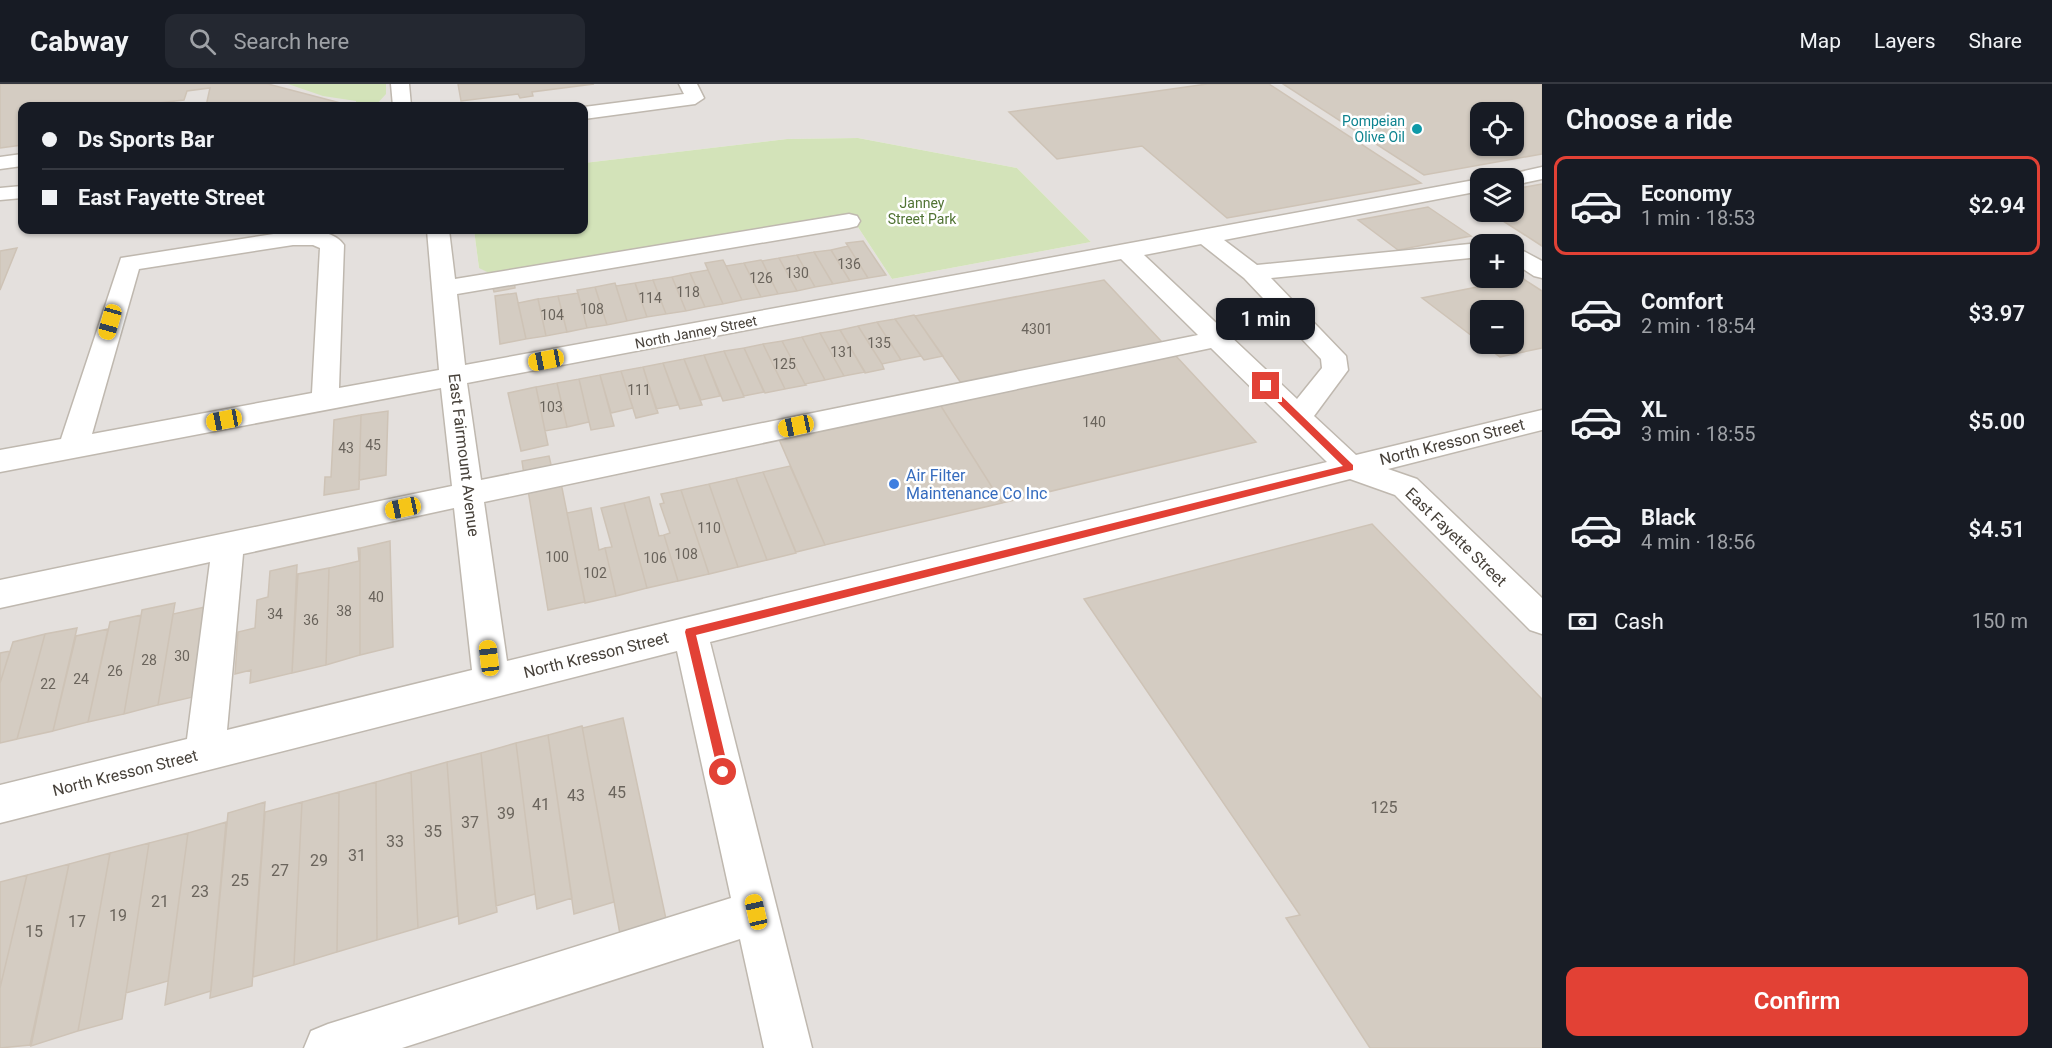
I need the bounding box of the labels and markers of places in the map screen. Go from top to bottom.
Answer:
place label: Pompeian Olive Oil [1342,113,1405,145]
marker: Pompeian Olive Oil [1410,122,1424,136]
place label: Air Filter Maintenance Co Inc [906,466,1047,503]
marker: Air Filter Maintenance Co Inc [887,477,901,491]

